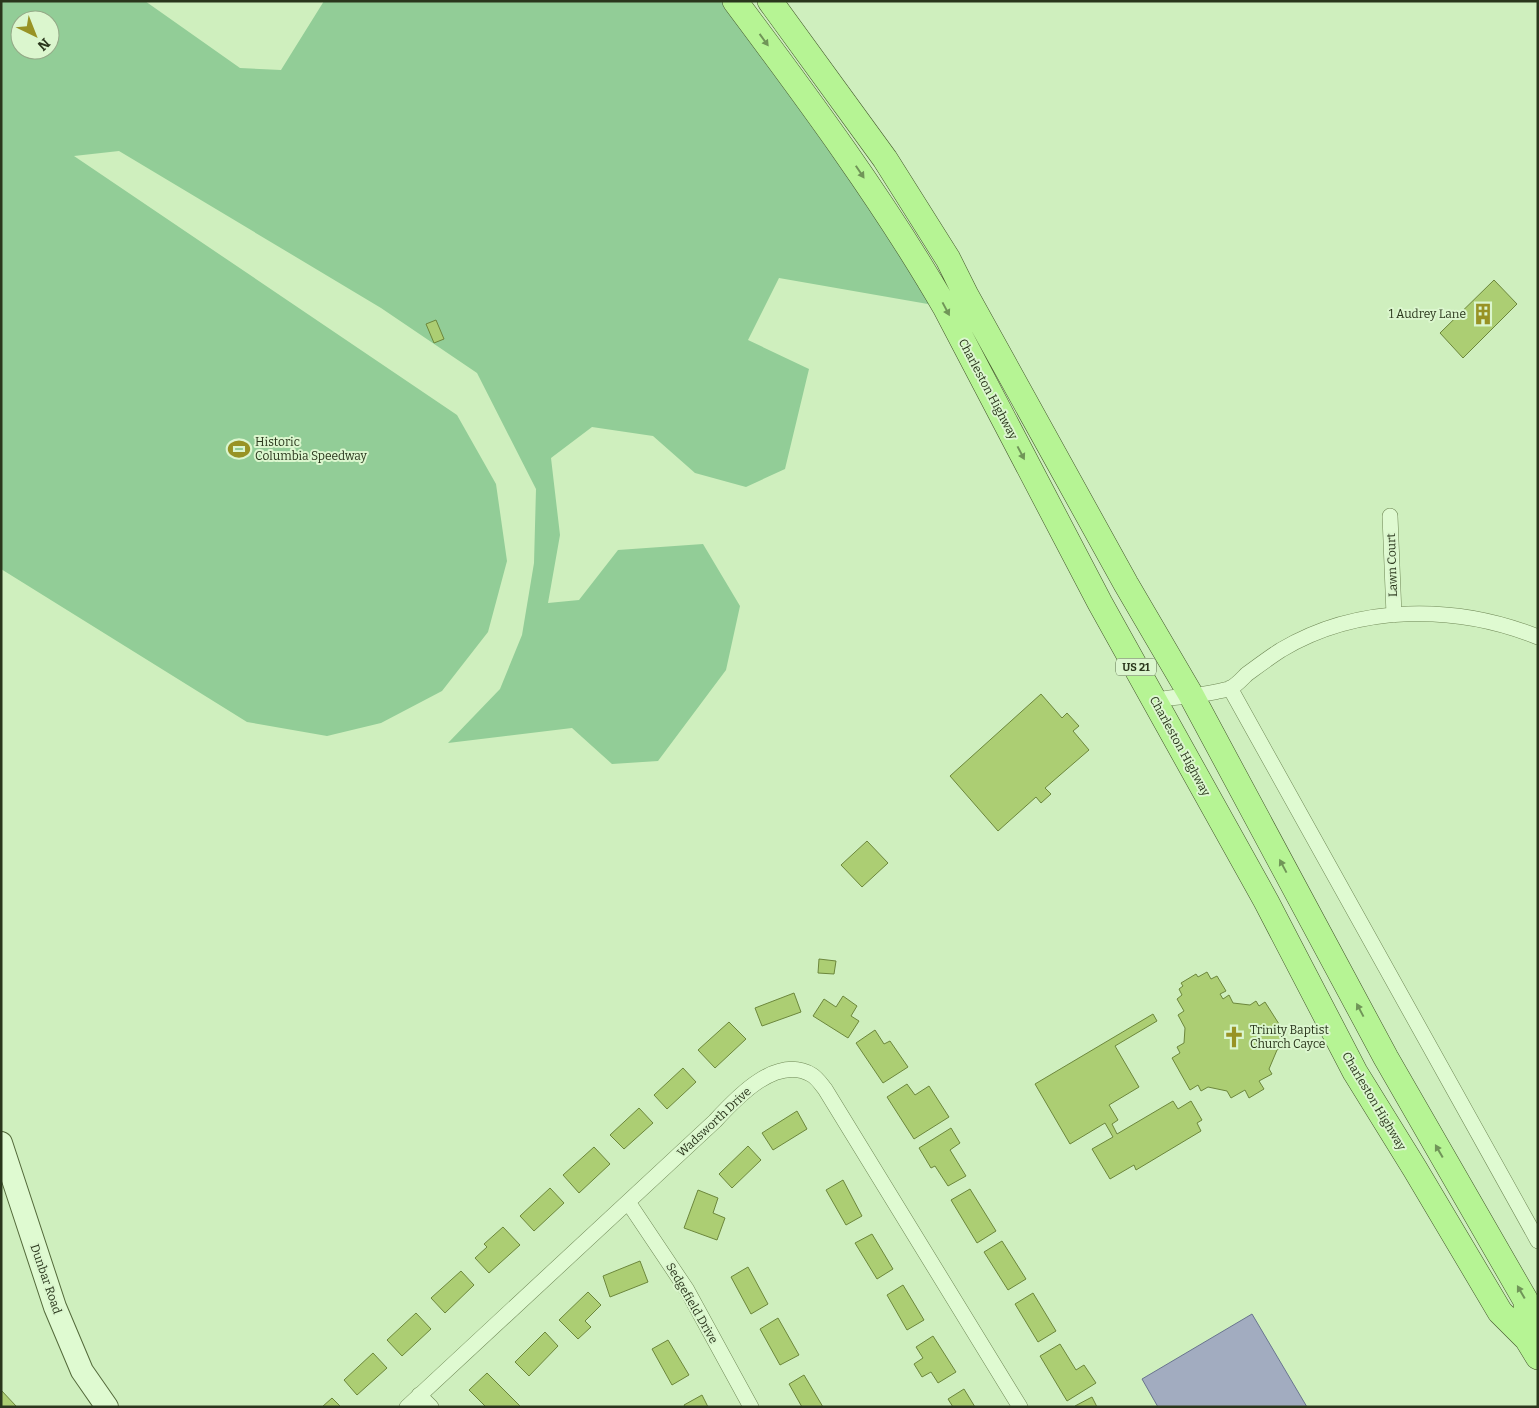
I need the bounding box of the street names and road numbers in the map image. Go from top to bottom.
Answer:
street label: Charleston Highway [956,336,1021,442]
street label: Lawn Court [1384,532,1400,597]
road number: US 21 [1116,659,1156,676]
street label: Charleston Highway [1147,694,1214,799]
street label: Charleston Highway [1339,1049,1409,1153]
street label: Wadsworth Drive [674,1084,754,1160]
street label: Dunbar Road [28,1242,64,1316]
street label: Sedgefield Drive [663,1260,721,1346]

